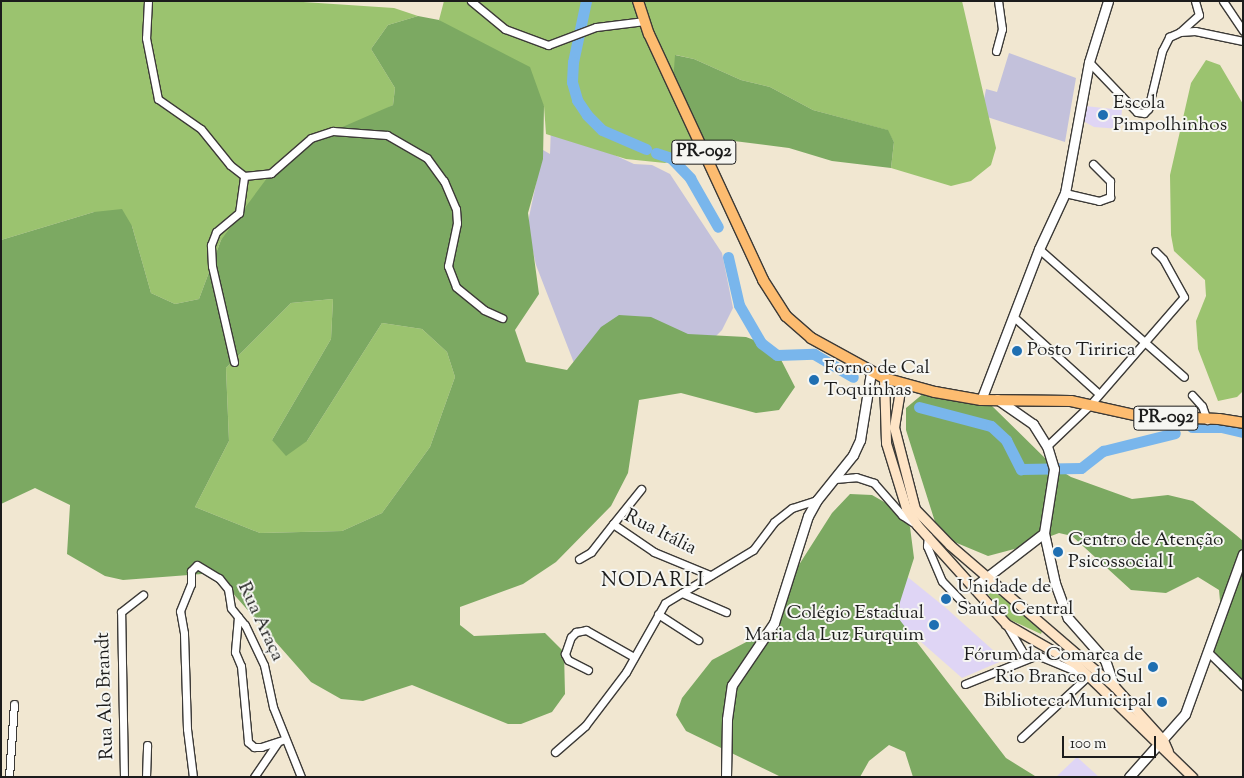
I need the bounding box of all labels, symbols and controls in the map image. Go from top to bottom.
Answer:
place label: Escola Pimpolhinhos [1113,93,1227,137]
marker: Escola Pimpolhinhos [1097,109,1109,121]
road number: PR-092 [670,136,738,168]
place label: Posto Tiririca [1027,340,1136,362]
marker: Posto Tiririca [1011,345,1023,357]
place label: Forno de Cal Toquinhas [824,358,930,402]
marker: Forno de Cal Toquinhas [808,374,820,386]
road number: PR-092 [1132,402,1200,433]
street label: Rua Itália [620,505,700,561]
place label: Centro de Atenção Psicossocial I [1068,530,1223,574]
marker: Centro de Atenção Psicossocial I [1052,546,1064,558]
district label: NODARI I [600,569,706,593]
place label: Unidade de Saúde Central [957,577,1074,621]
street label: Rua Araça [232,579,288,665]
marker: Unidade de Saúde Central [939,592,953,606]
place label: Colégio Estadual Maria da Luz Furquim [745,603,924,647]
marker: Colégio Estadual Maria da Luz Furquim [928,619,940,631]
street label: Rua Alo Brandt [92,632,120,760]
place label: Fórum da Comarca de Rio Branco do Sul [964,645,1143,689]
marker: Fórum da Comarca de Rio Branco do Sul [1147,661,1159,673]
place label: Biblioteca Municipal [984,691,1152,713]
marker: Biblioteca Municipal [1156,696,1168,708]
scale bar [1064,726,1158,758]
text: 100 m [1070,734,1106,755]

